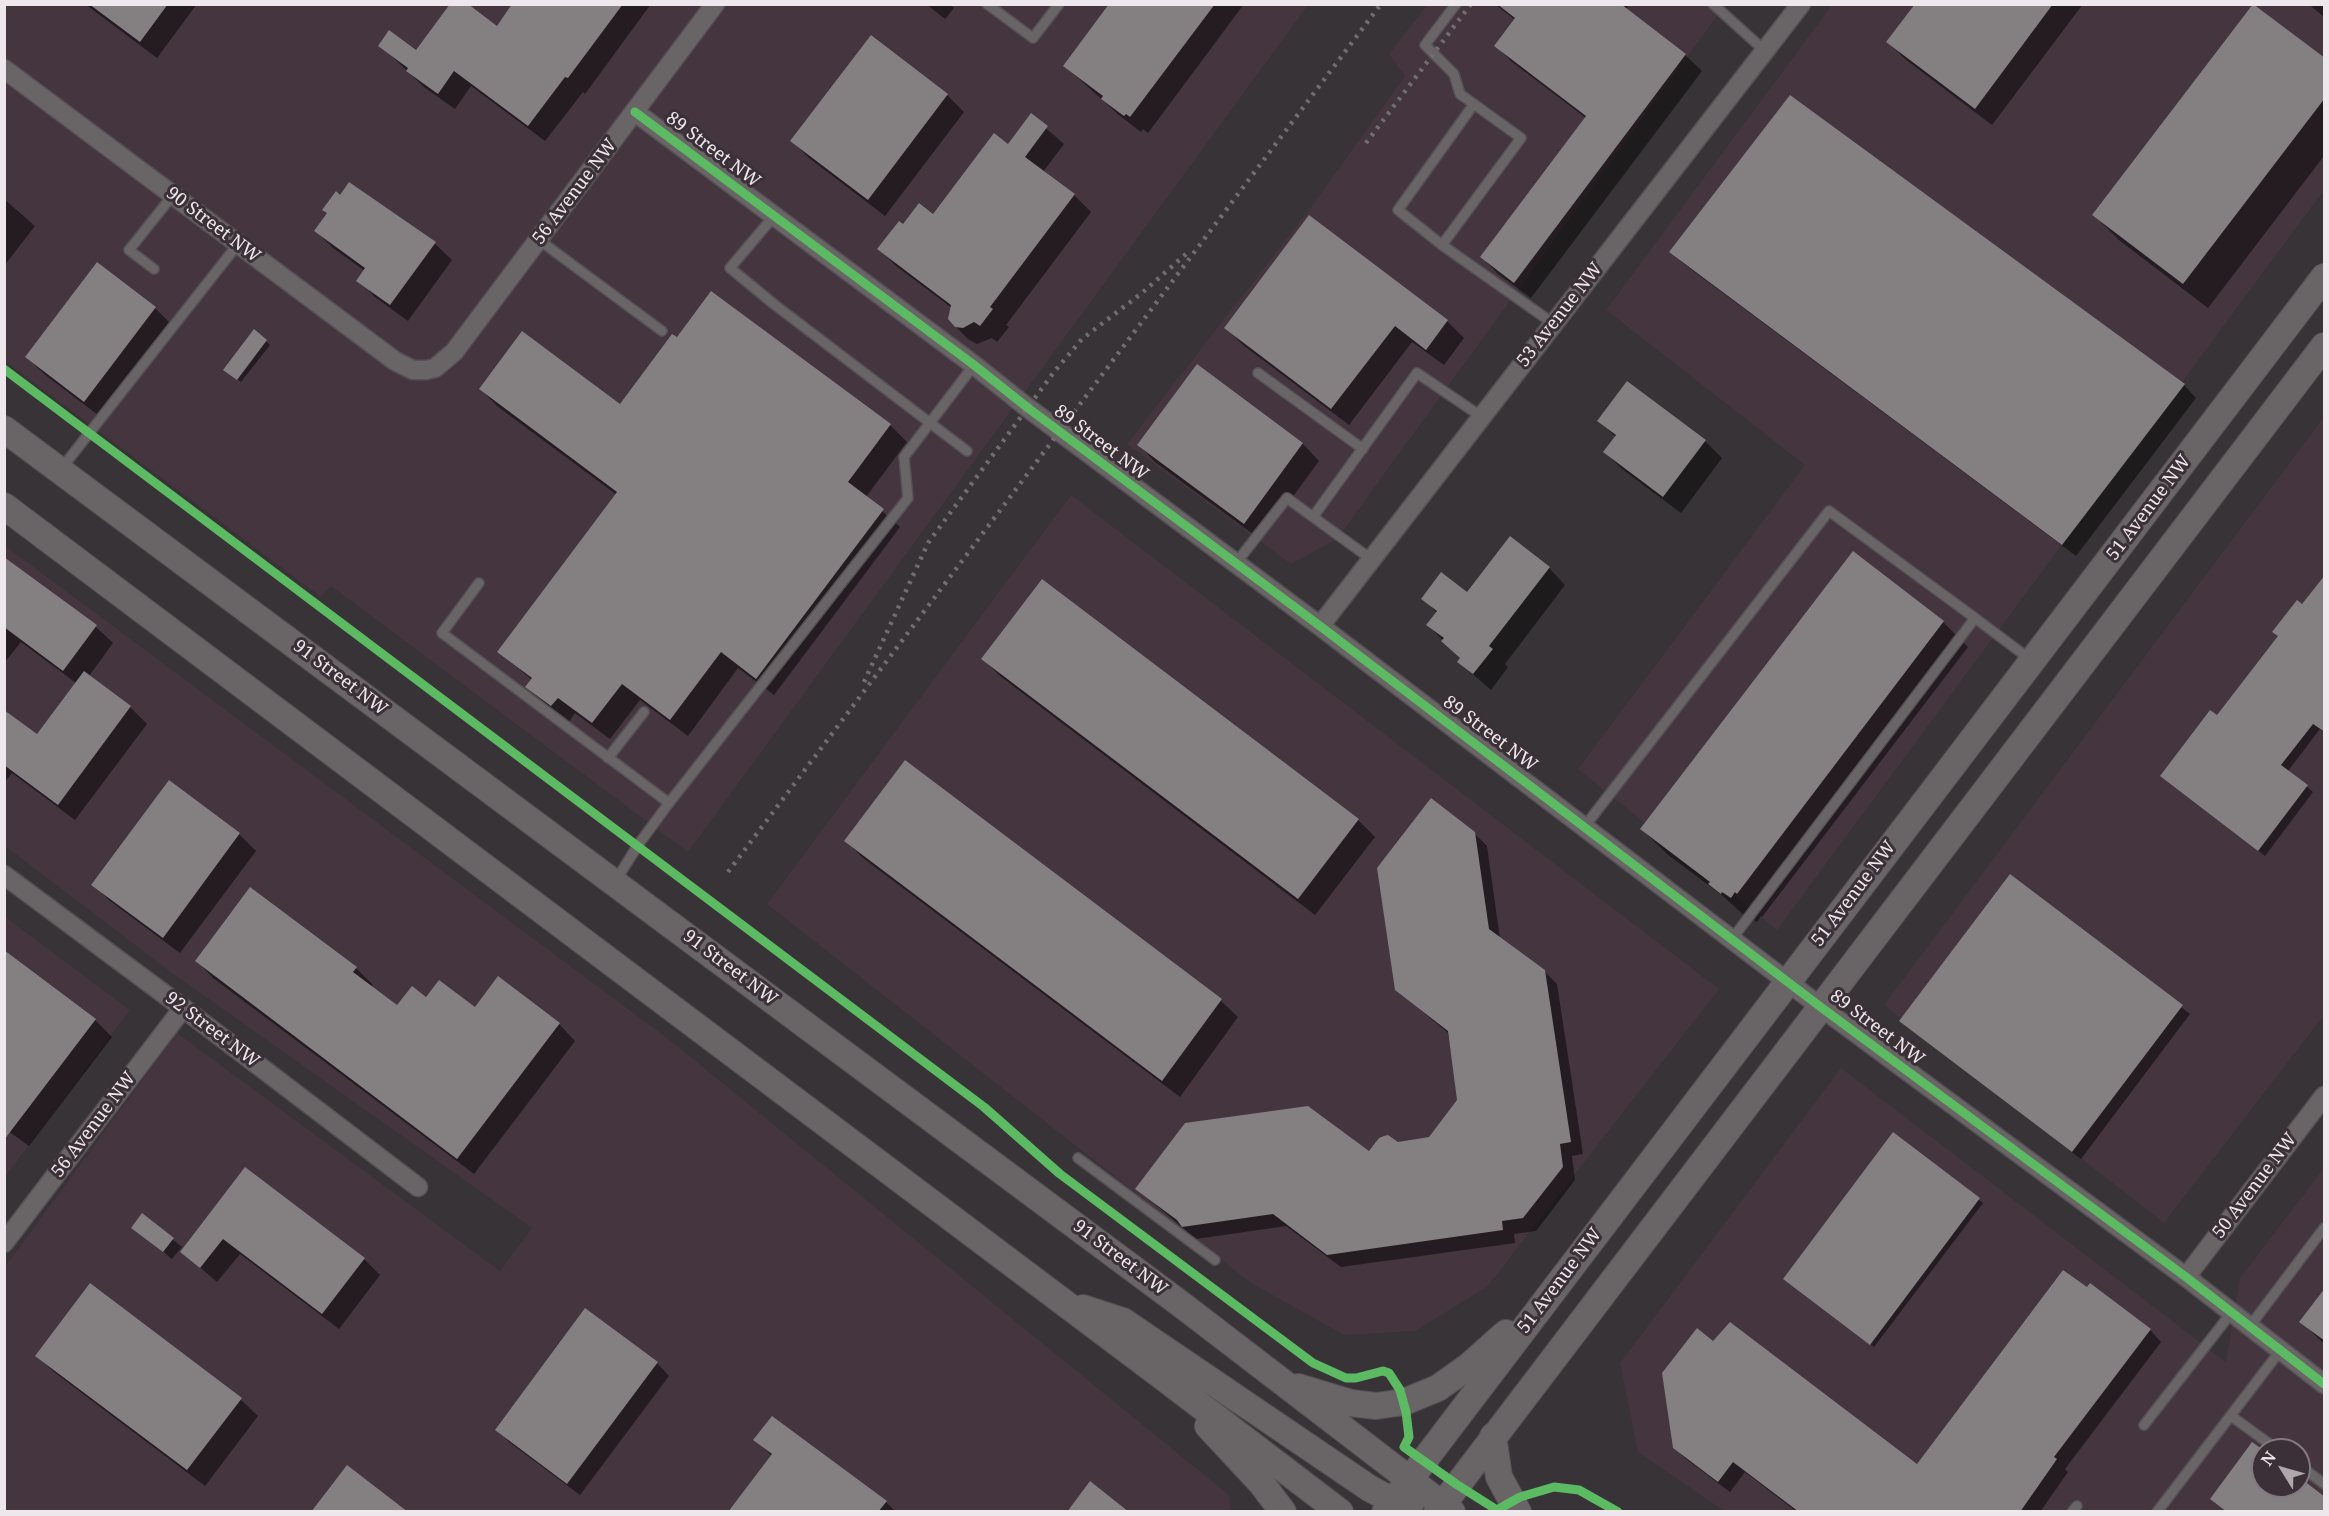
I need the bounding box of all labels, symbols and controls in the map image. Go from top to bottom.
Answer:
street label: 89 Street NW [662,108,764,192]
street label: 56 Avenue NW [528,135,622,249]
street label: 90 Street NW [162,183,264,267]
street label: 53 Avenue NW [1513,259,1607,371]
street label: 89 Street NW [1050,401,1152,485]
street label: 51 Avenue NW [2102,451,2196,565]
street label: 91 Street NW [289,636,391,720]
street label: 89 Street NW [1439,692,1541,776]
street label: 51 Avenue NW [1807,837,1901,951]
street label: 91 Street NW [679,926,781,1010]
street label: 89 Street NW [1826,986,1928,1070]
street label: 92 Street NW [161,988,263,1072]
street label: 56 Avenue NW [47,1068,141,1182]
street label: 50 Avenue NW [2208,1129,2302,1243]
street label: 91 Street NW [1069,1216,1171,1300]
street label: 51 Avenue NW [1513,1224,1607,1338]
north arrow [2251,1438,2311,1498]
text: N [2256,1447,2281,1470]

